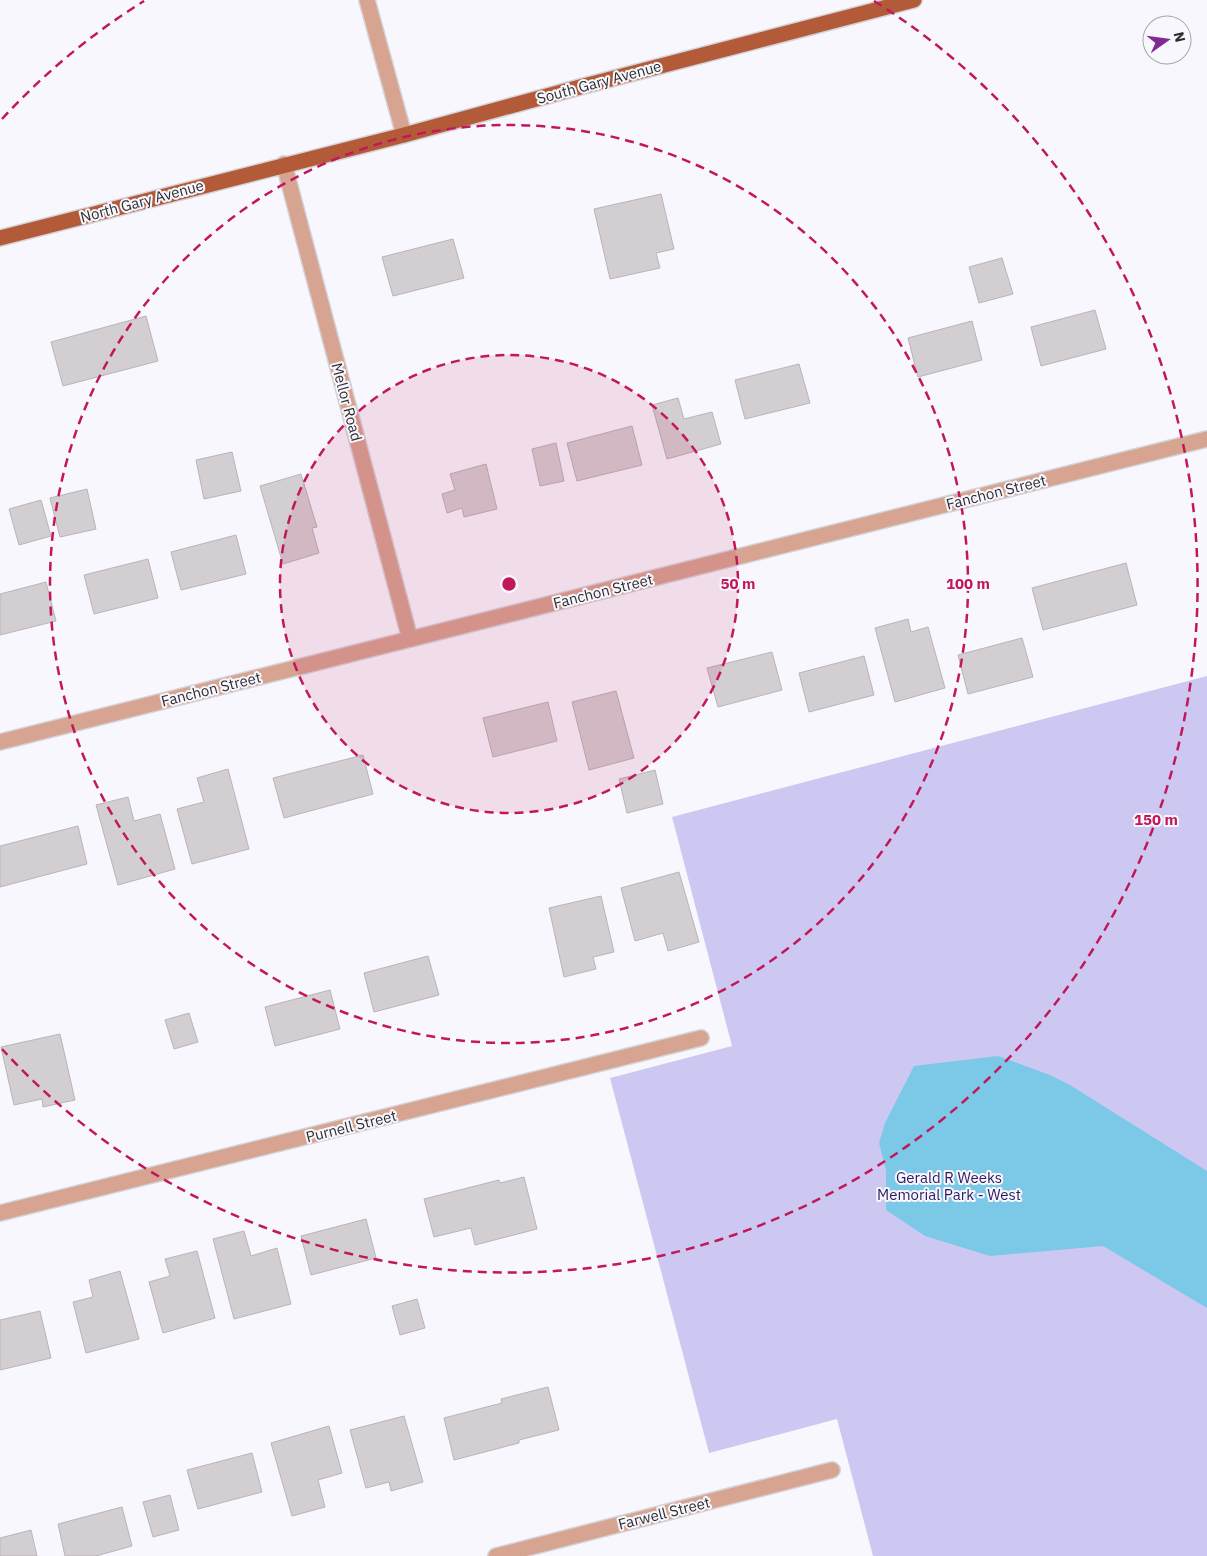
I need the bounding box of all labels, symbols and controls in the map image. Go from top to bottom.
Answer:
north arrow [1142,15,1192,65]
text: N [1170,30,1190,44]
street label: South Gary Avenue [535,56,663,108]
street label: North Gary Avenue [78,175,206,227]
street label: Mellor Road [327,361,367,443]
street label: Fanchon Street [944,470,1048,514]
street label: Fanchon Street [551,569,655,613]
text: 50 m [721,574,755,593]
text: 100 m [946,574,990,593]
centre of rings [500,575,518,593]
street label: Fanchon Street [159,667,263,711]
text: 150 m [1134,810,1178,829]
street label: Purnell Street [304,1106,398,1146]
park label: Gerald R Weeks Memorial Park - West [877,1168,1021,1204]
street label: Farwell Street [616,1492,712,1534]

